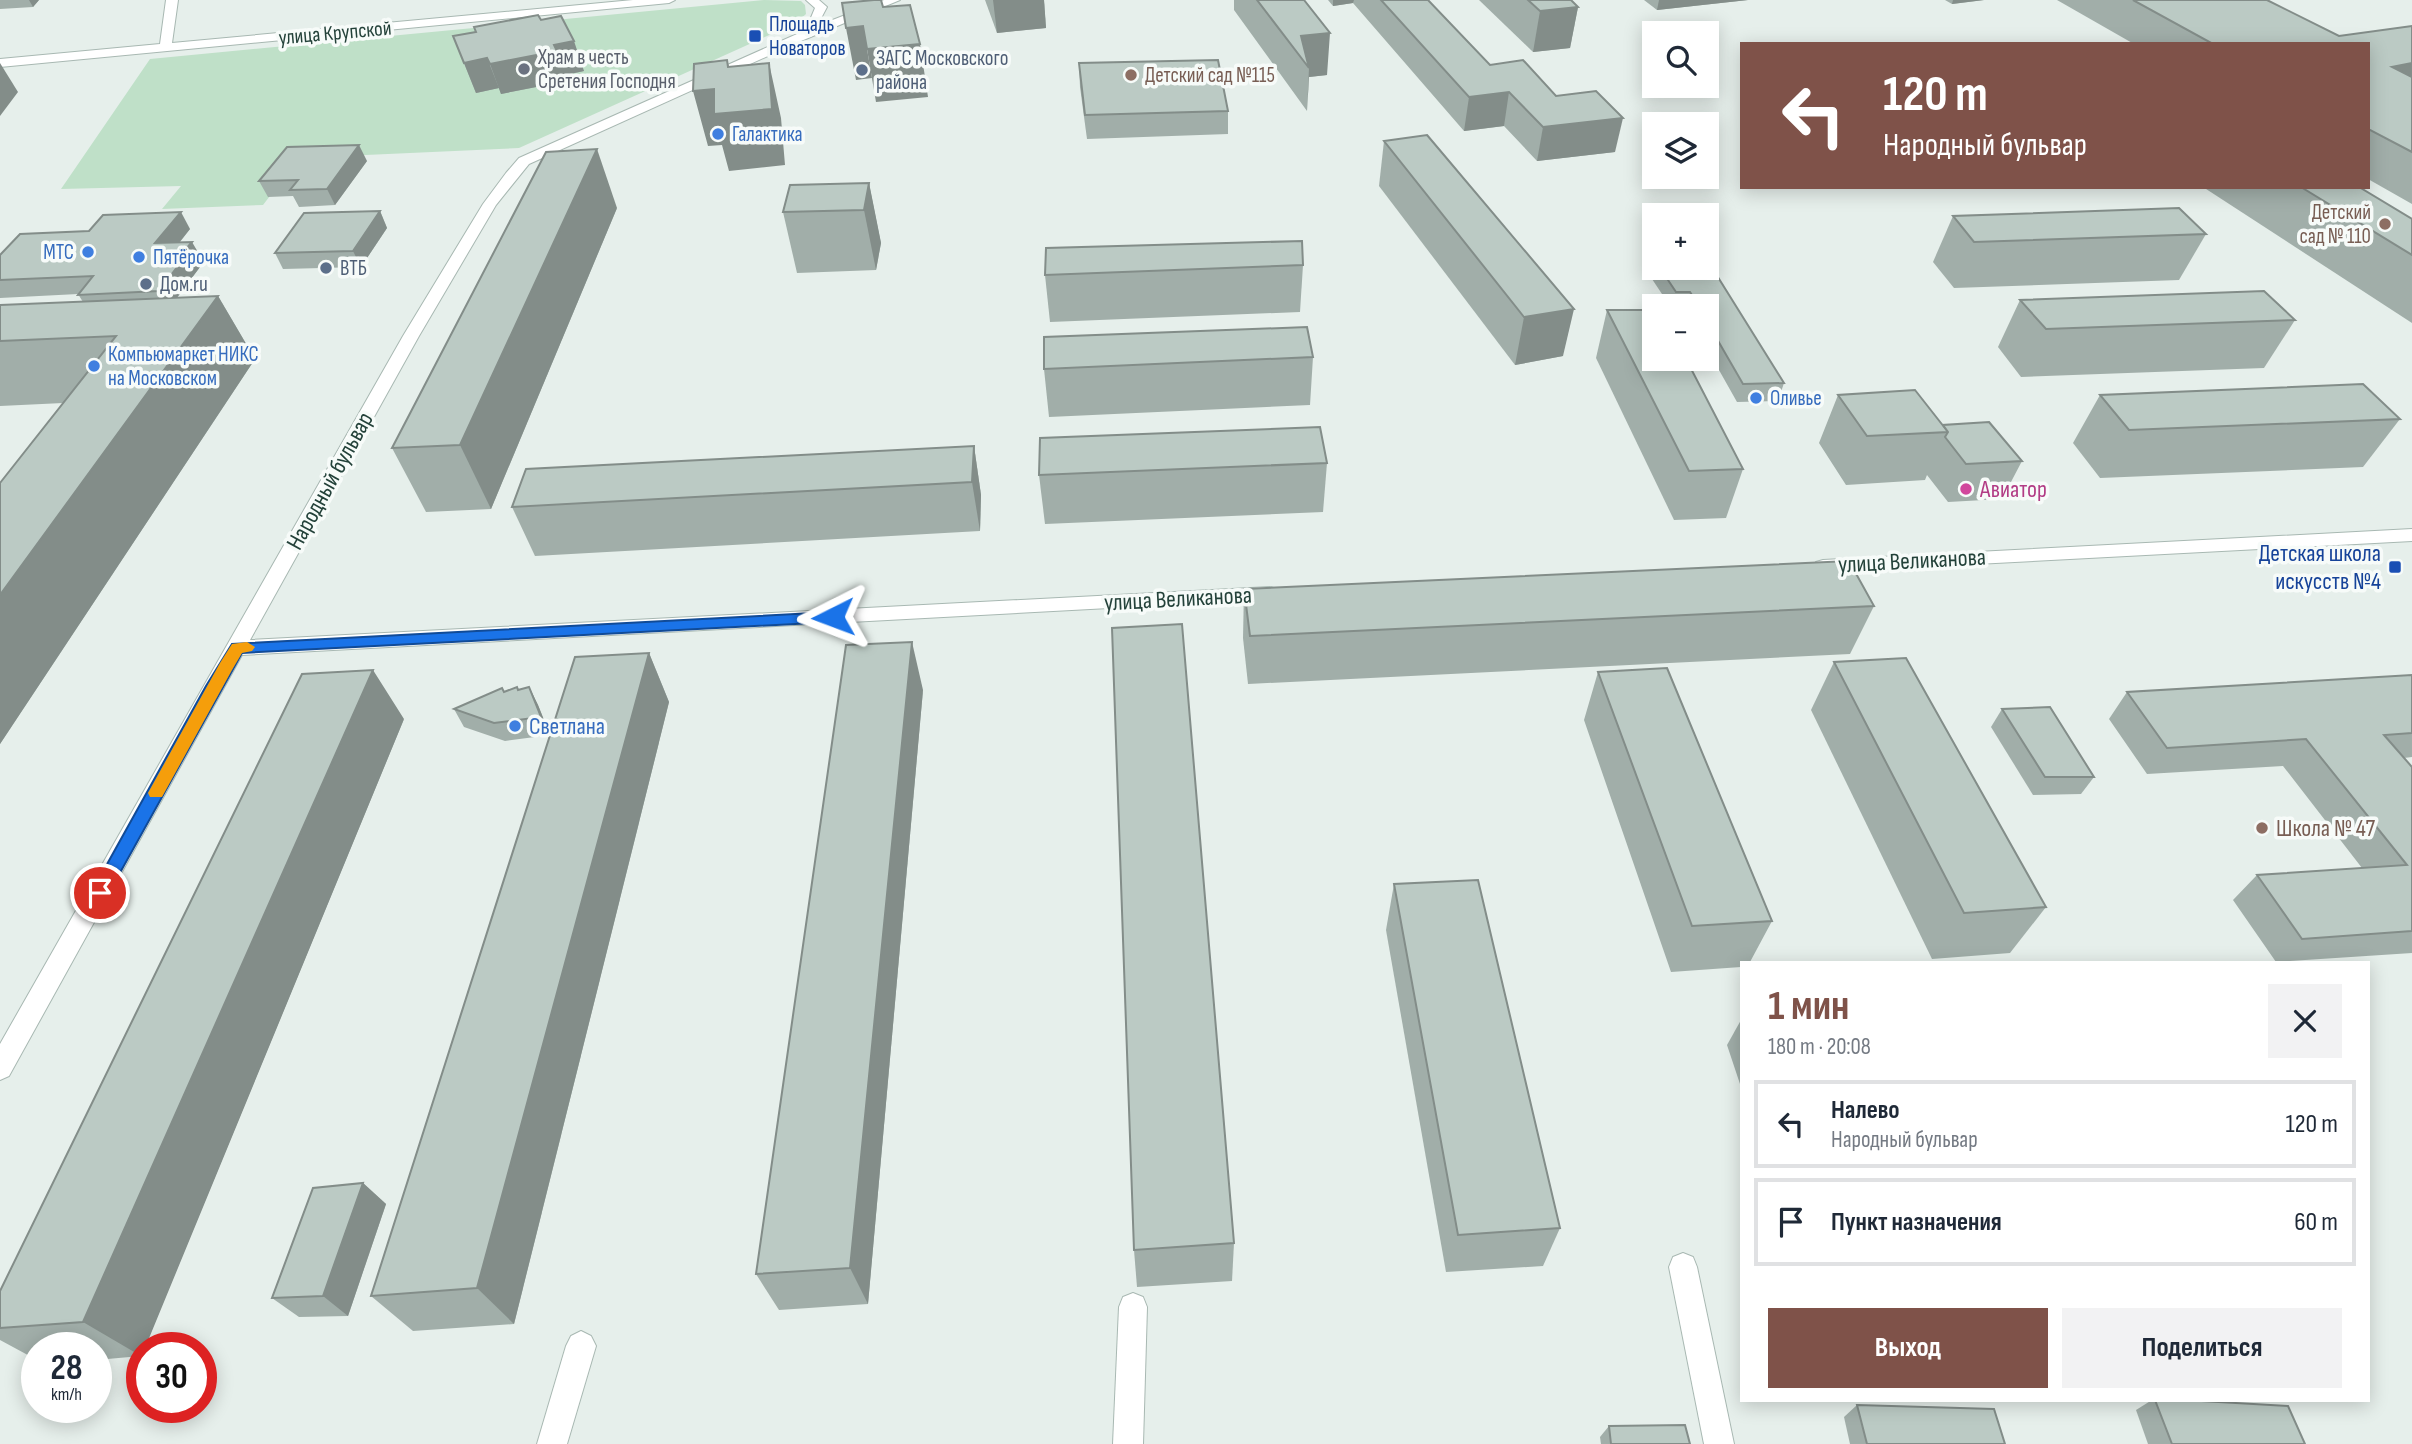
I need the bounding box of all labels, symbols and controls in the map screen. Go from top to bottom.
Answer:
place label: Площадь Новаторов [769,12,845,61]
street label: улица Крупской [277,16,393,50]
map controls [1642,21,1719,371]
button: search [1642,21,1719,98]
marker: Площадь Новаторов [747,28,763,44]
place label: Храм в честь Сретения Господня [537,45,676,94]
place label: ЗАГС Московского района [876,46,1008,95]
marker: Храм в честь Сретения Господня [516,61,532,77]
marker: ЗАГС Московского района [854,62,870,78]
place label: Детский сад №115 [1145,63,1275,88]
text: 120 m [1883,66,1988,125]
marker: Детский сад №115 [1123,67,1139,83]
icon: left [1768,70,1859,161]
button: layers [1642,112,1719,189]
place label: Галактика [732,122,803,147]
marker: Галактика [710,126,726,142]
text: Народный бульвар [1883,126,2087,165]
place label: Детский сад № 110 [2300,200,2371,249]
button: + [1642,203,1719,280]
marker: Детский сад № 110 [2377,216,2393,232]
place label: МТС [43,240,74,265]
marker: МТС [80,244,96,260]
place label: Пятёрочка [153,245,229,270]
marker: Пятёрочка [131,249,147,265]
place label: ВТБ [340,256,367,281]
marker: ВТБ [318,260,334,276]
place label: Дом.ru [160,272,208,297]
marker: Дом.ru [138,276,154,292]
button: − [1642,294,1719,371]
place label: Компьюмаркет НИКС на Московском [108,342,259,391]
marker: Компьюмаркет НИКС на Московском [86,358,102,374]
place label: Оливье [1770,386,1822,411]
marker: Оливье [1748,390,1764,406]
street label: Народный бульвар [280,407,380,555]
place label: Авиатор [1979,475,2047,504]
marker: Авиатор [1958,481,1974,497]
place label: Детская школа искусств №4 [2259,539,2381,596]
street label: улица Великанова [1837,543,1987,579]
marker: Детская школа искусств №4 [2387,559,2403,575]
position arrow [796,580,870,654]
street label: улица Великанова [1103,581,1253,617]
place label: Светлана [529,712,605,741]
marker: Светлана [507,718,523,734]
place label: Школа № 47 [2276,814,2376,843]
marker: Школа № 47 [2254,820,2270,836]
pin [70,863,130,923]
icon: arrive [81,874,119,912]
text: 1 мин [1768,981,1849,1032]
button: close [2268,984,2342,1058]
text: 180 m · 20:08 [1768,1033,1871,1061]
text: Налево [1831,1095,1900,1126]
icon: left [1772,1105,1810,1143]
text: 120 m [2285,1109,2338,1140]
text: Народный бульвар [1831,1126,1978,1154]
icon: arrive [1772,1203,1810,1241]
text: Пункт назначения [1831,1207,2002,1238]
text: 60 m [2294,1207,2338,1238]
button: Выход [1768,1308,2048,1388]
button: Поделиться [2062,1308,2342,1388]
speed limit sign: 30 [126,1332,217,1423]
text: 28 [51,1347,82,1390]
text: km/h [51,1384,82,1405]

